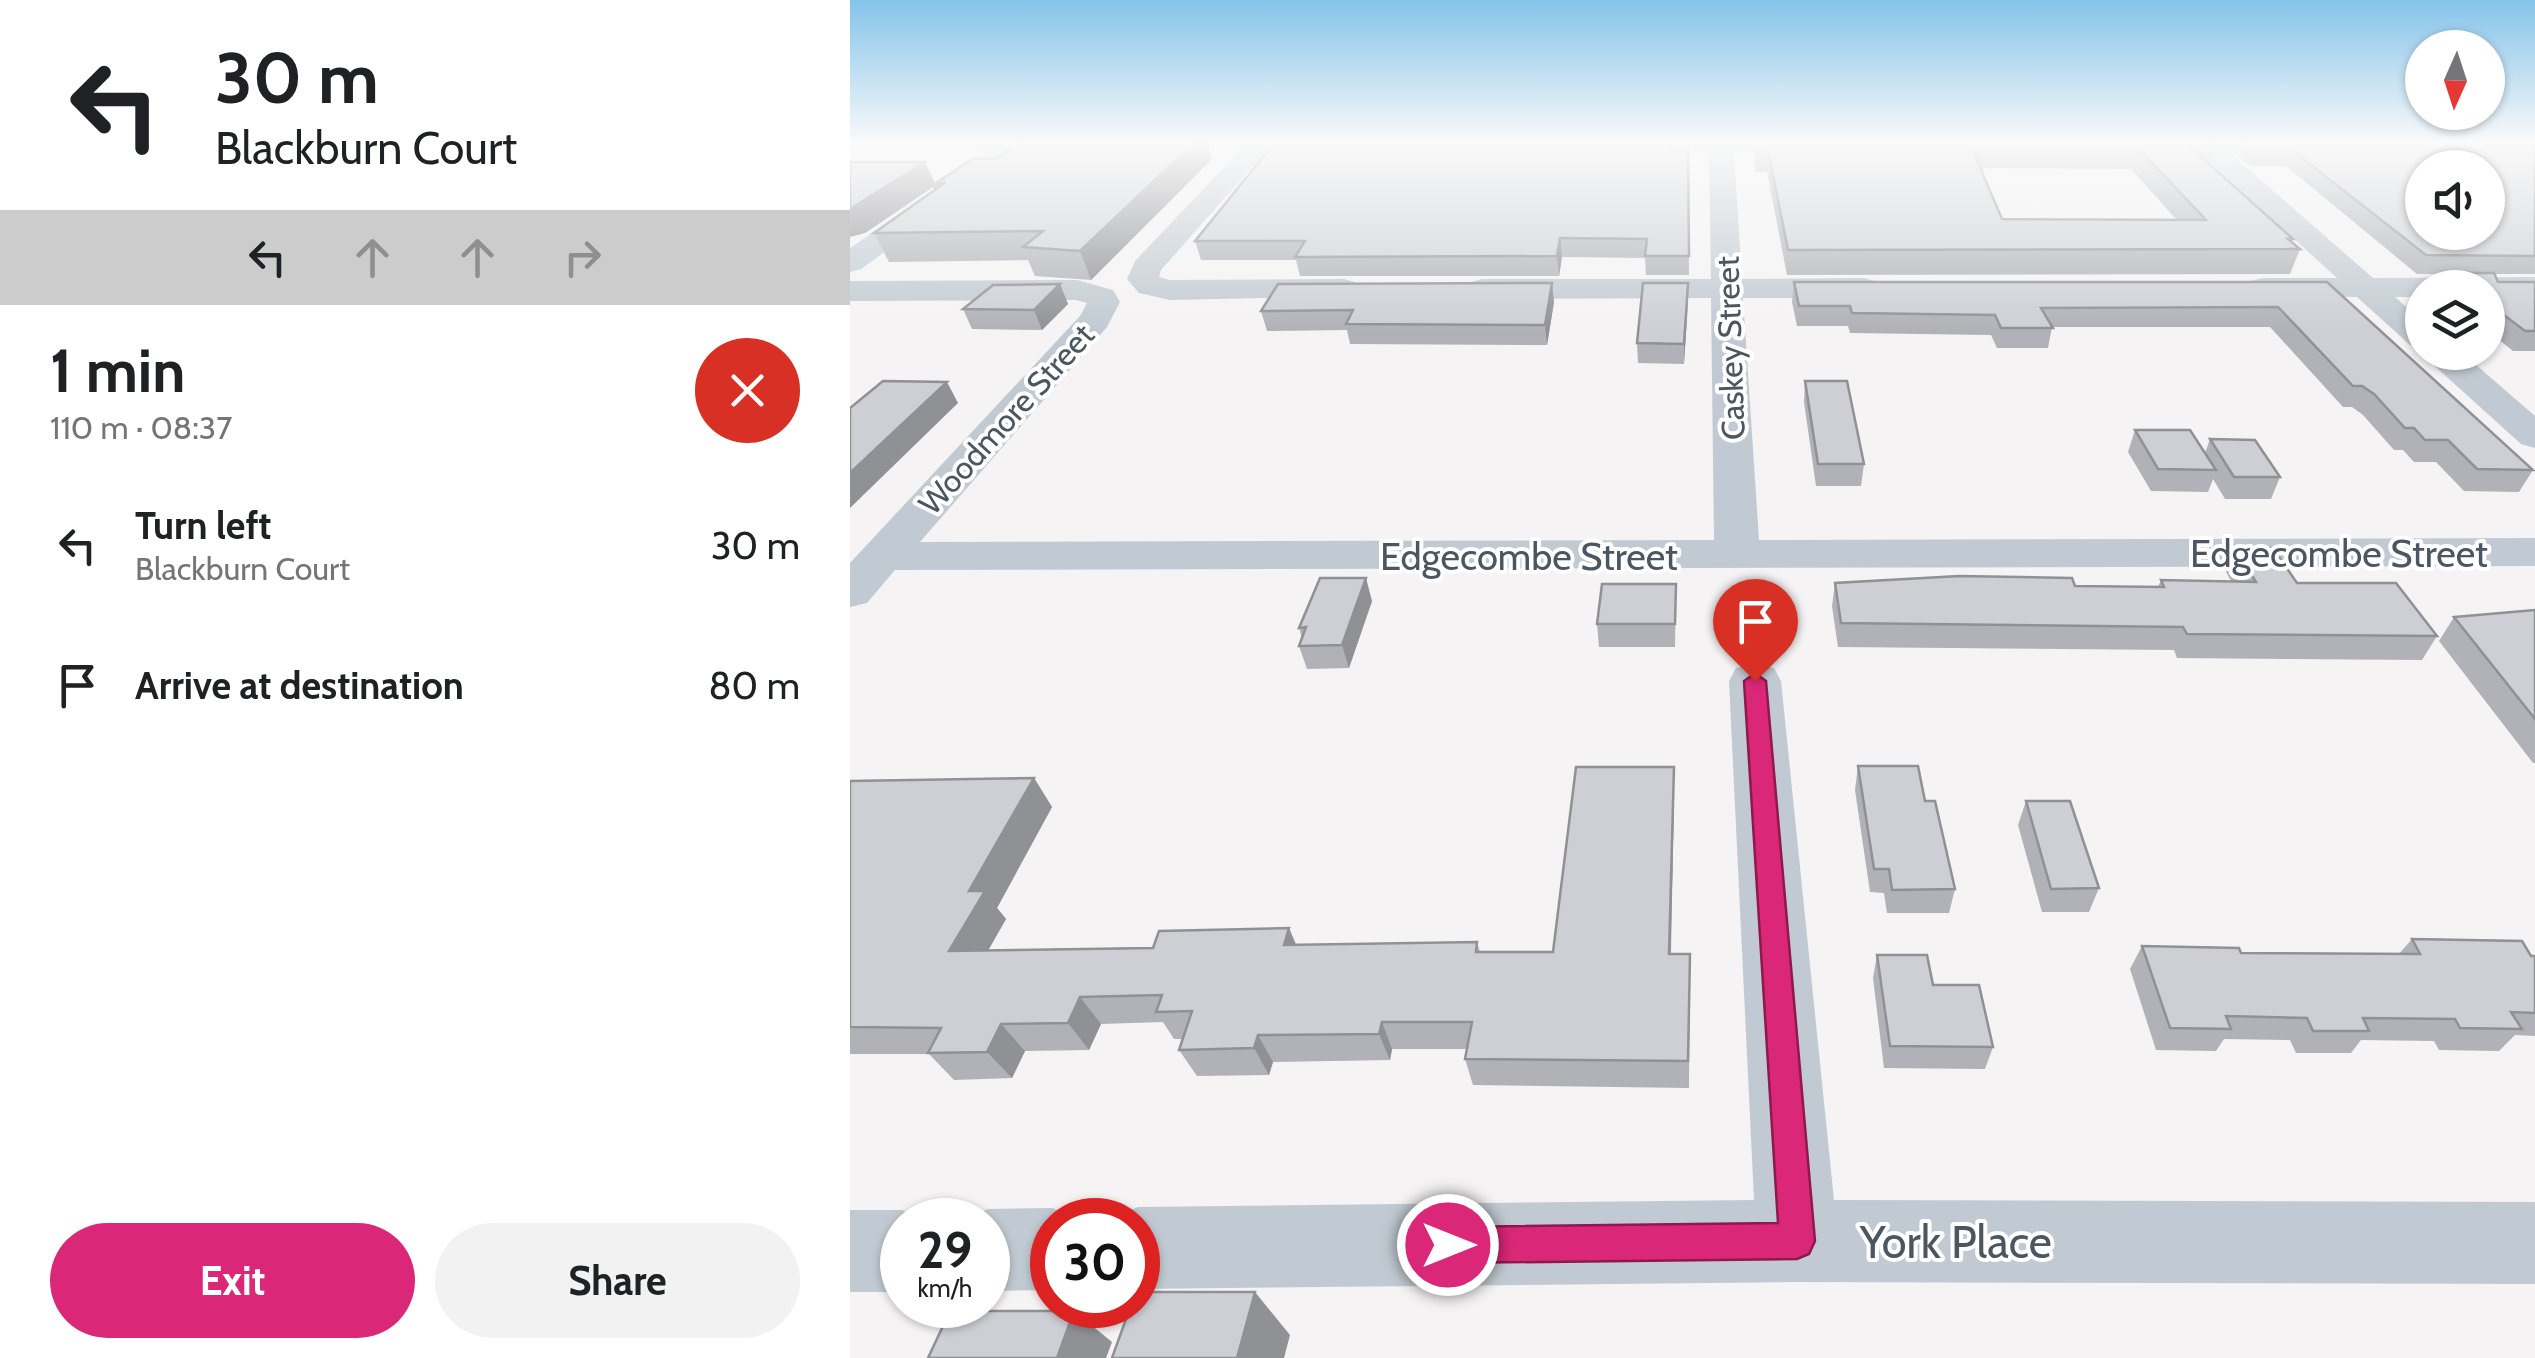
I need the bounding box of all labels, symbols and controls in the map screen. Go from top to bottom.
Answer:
north arrow [2405,30,2505,130]
map controls [2405,30,2505,370]
text: 30 m [215,35,379,121]
icon: left [50,40,180,170]
text: Blackburn Court [215,121,517,175]
button: sound [2405,150,2505,250]
icon: left [240,230,295,285]
icon: ahead [345,230,400,285]
icon: ahead [450,230,505,285]
icon: right [555,230,610,285]
street label: Caskey Street [1707,255,1753,441]
button: layers [2405,270,2505,370]
street label: Woodmore Street [910,315,1102,522]
text: 1 min [50,334,185,407]
button: close [695,338,800,443]
text: 110 m · 08:37 [50,408,232,447]
text: Turn left [135,502,271,549]
icon: left [50,518,105,573]
text: 30 m [711,522,800,569]
street label: Edgecombe Street [2190,530,2488,577]
street label: Edgecombe Street [1380,533,1678,580]
text: Blackburn Court [135,549,350,588]
pin [1713,579,1798,682]
icon: arrive [1728,594,1783,649]
icon: arrive [50,658,105,713]
text: Arrive at destination [135,662,464,709]
text: 80 m [709,662,800,709]
position arrow [1396,1193,1500,1297]
speed limit sign: 30 [1030,1198,1160,1328]
street label: York Place [1859,1215,2052,1269]
text: 29 [918,1220,972,1281]
button: Exit [50,1223,415,1338]
button: Share [435,1223,800,1338]
text: km/h [918,1273,972,1303]

